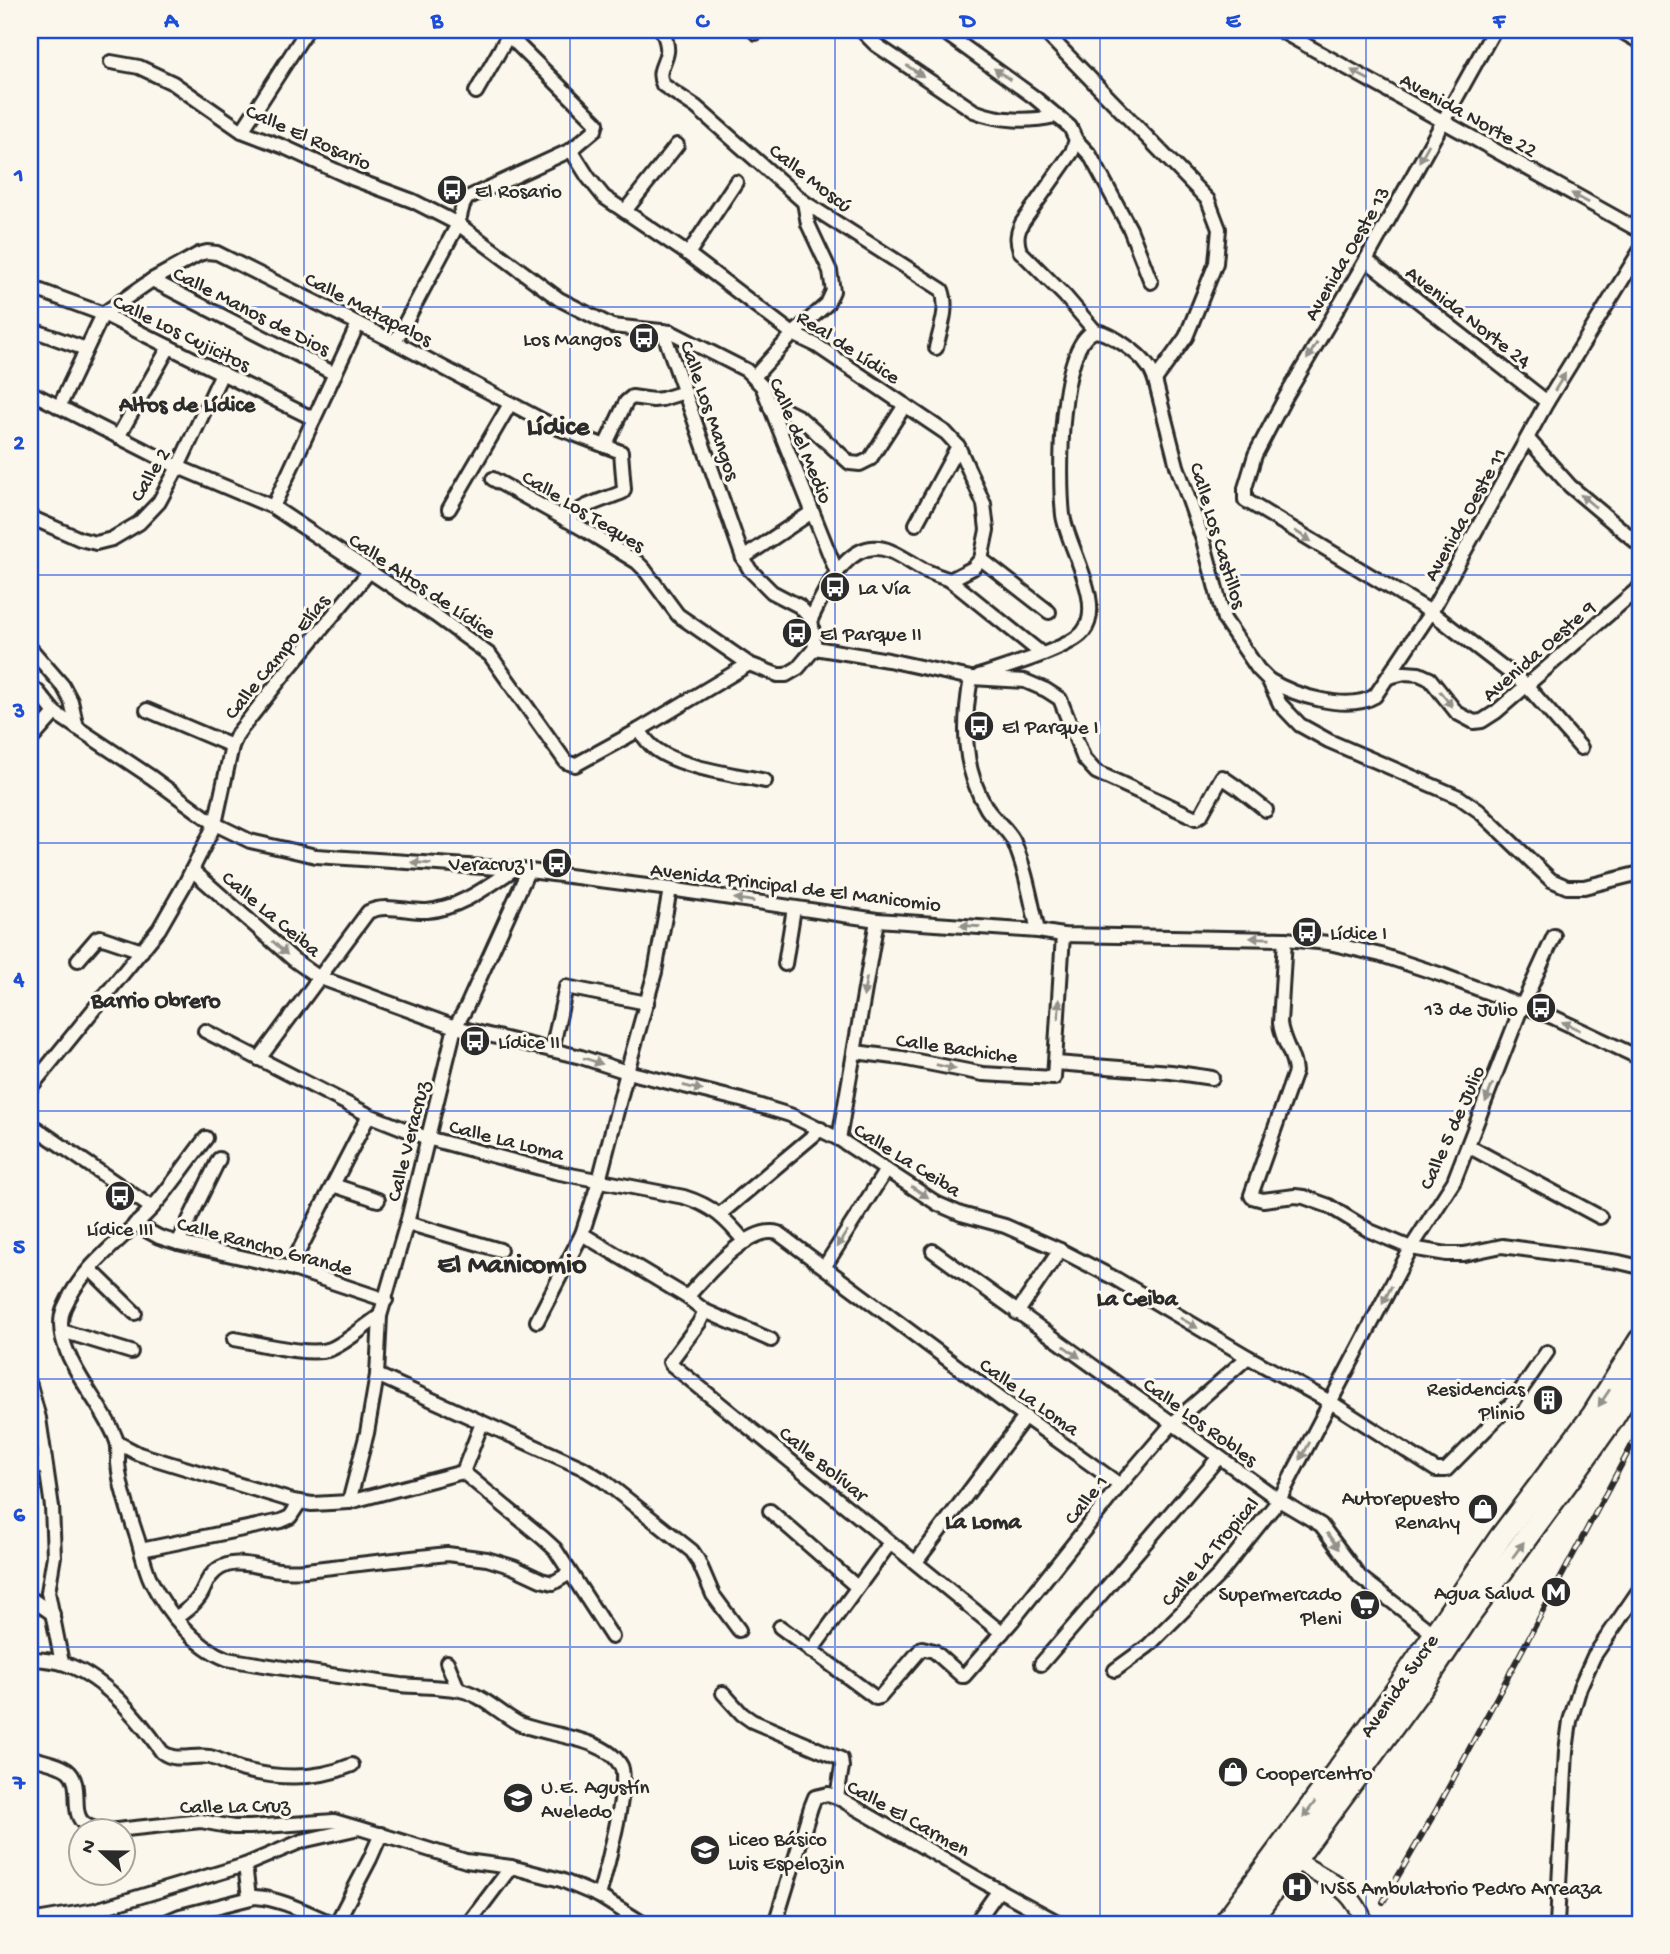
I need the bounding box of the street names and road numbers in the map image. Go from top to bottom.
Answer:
street label: Avenida Norte 22 [1394,69,1540,165]
street label: Calle El Rosario [241,100,374,178]
street label: Calle Moscú [762,140,855,220]
street label: Avenida Oeste 13 [1300,183,1398,326]
street label: Avenida Norte 24 [1399,262,1535,376]
street label: Calle Manos de Dios [168,263,334,364]
street label: Calle Matapalos [299,268,437,355]
street label: Calle Los Cujicitos [107,291,255,380]
street label: Real de Lídice [791,306,904,392]
street label: Calle Los Mangos [672,338,744,486]
street label: Calle del Medio [761,375,837,508]
street label: Calle 2 [126,444,178,507]
street label: Avenida Oeste 11 [1420,445,1514,587]
street label: Calle Los Castillos [1182,460,1250,613]
street label: Calle Los Teques [516,466,649,560]
street label: Calle Altos de Lídice [343,529,500,647]
street label: Calle Campo Elías [221,590,338,726]
street label: Avenida Oeste 9 [1478,596,1602,709]
street label: Avenida Principal de El Manicomio [649,859,942,920]
street label: Calle La Ceiba [215,867,326,965]
street label: Calle Bachiche [894,1030,1020,1072]
street label: Calle 5 de Julio [1416,1062,1493,1194]
street label: Calle Veracruz [383,1078,438,1205]
street label: Calle La Loma [446,1116,568,1169]
street label: Calle La Ceiba [848,1119,966,1206]
street label: Calle Rancho Grande [174,1213,356,1284]
street label: Calle La Loma [973,1354,1084,1444]
street label: Calle Los Robles [1137,1374,1262,1475]
street label: Calle Bolívar [772,1422,873,1510]
street label: Calle 1 [1060,1471,1115,1531]
street label: Calle La Tropical [1157,1493,1266,1613]
street label: Avenida Sucre [1356,1629,1446,1744]
street label: Calle El Carmen [841,1776,973,1864]
street label: Calle La Cruz [180,1795,291,1822]

